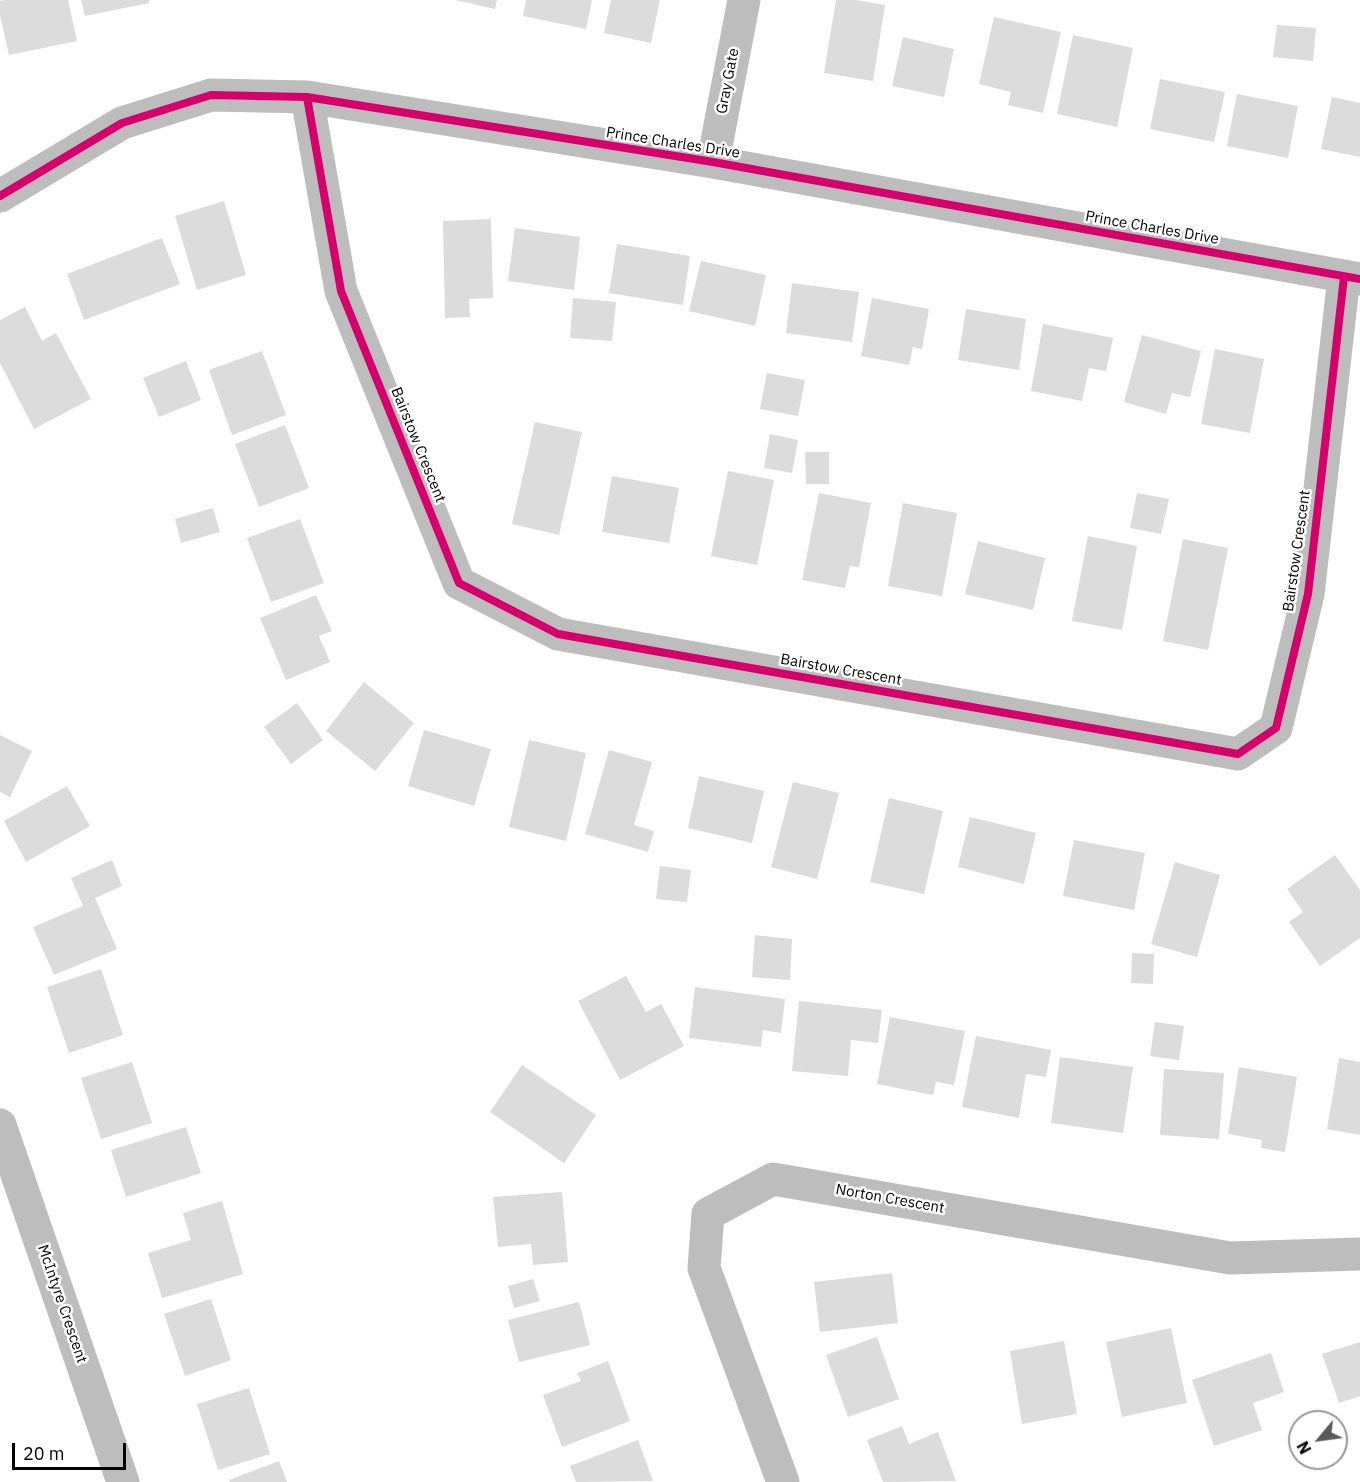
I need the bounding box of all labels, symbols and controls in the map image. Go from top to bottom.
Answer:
street label: Gray Gate [713,47,743,115]
street label: Prince Charles Drive [605,124,741,162]
street label: Prince Charles Drive [1084,207,1220,249]
street label: Bairstow Crescent [387,385,449,505]
street label: Bairstow Crescent [1280,489,1314,613]
street label: Bairstow Crescent [779,650,903,690]
street label: Norton Crescent [834,1181,946,1217]
street label: McIntyre Crescent [33,1242,91,1366]
north arrow [1288,1410,1348,1470]
scale bar [15,1431,129,1469]
text: N [1292,1438,1316,1458]
text: 20 m [23,1442,65,1465]

